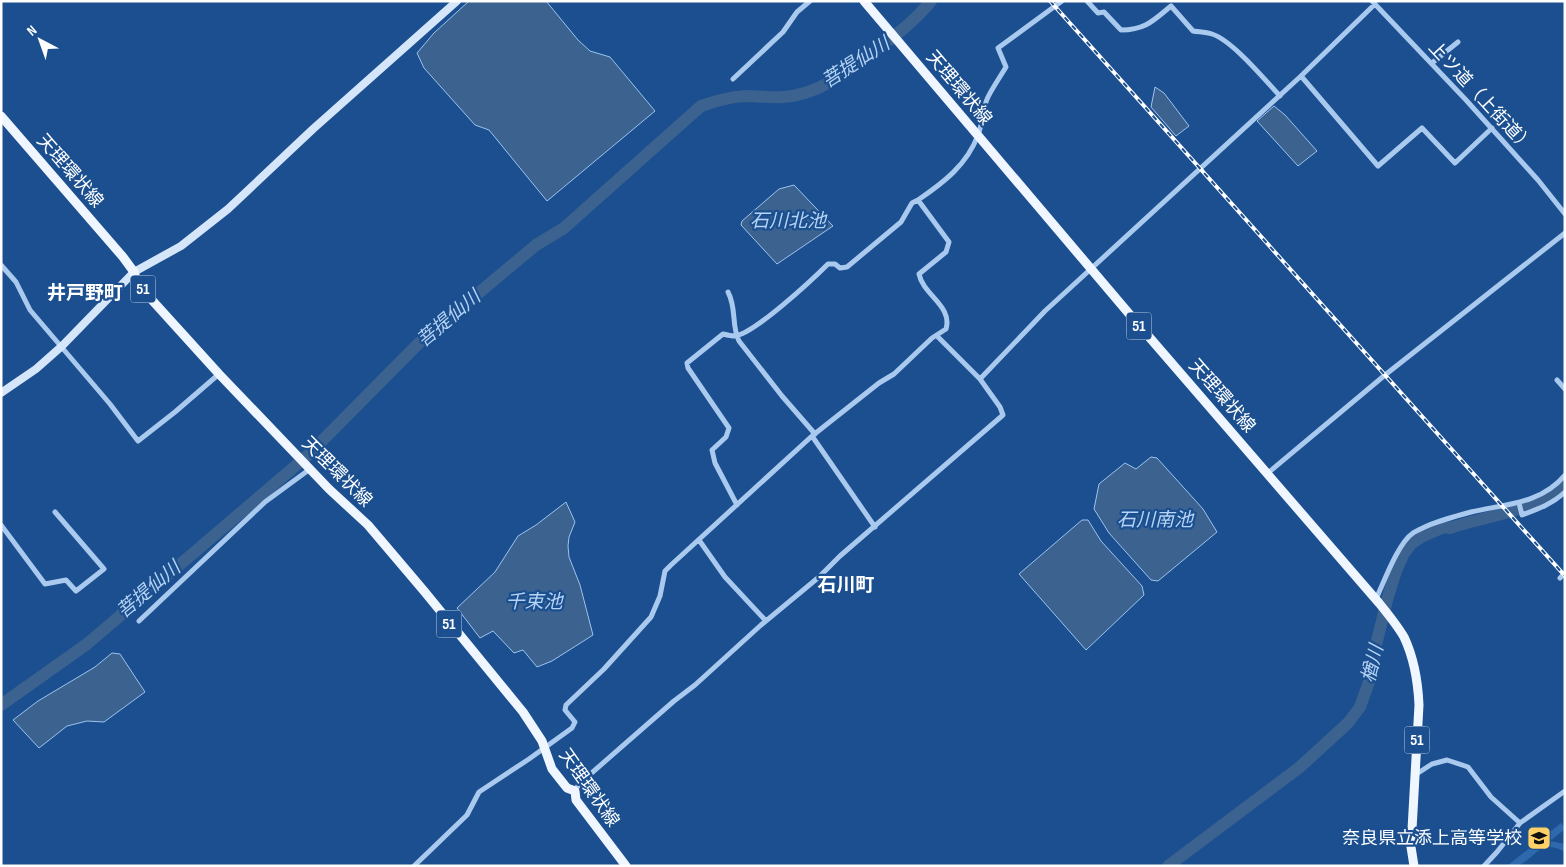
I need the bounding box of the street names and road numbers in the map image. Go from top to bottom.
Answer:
street label: 上ツ道（上街道） [1424,37,1538,157]
street label: 天理環状線 [922,47,996,129]
street label: 天理環状線 [33,130,107,212]
road number: 51 [130,276,156,302]
road number: 51 [1126,312,1152,340]
street label: 天理環状線 [1185,355,1259,437]
street label: 天理環状線 [298,433,376,511]
road number: 51 [436,610,462,638]
road number: 51 [1404,726,1430,754]
street label: 天理環状線 [555,745,623,831]

